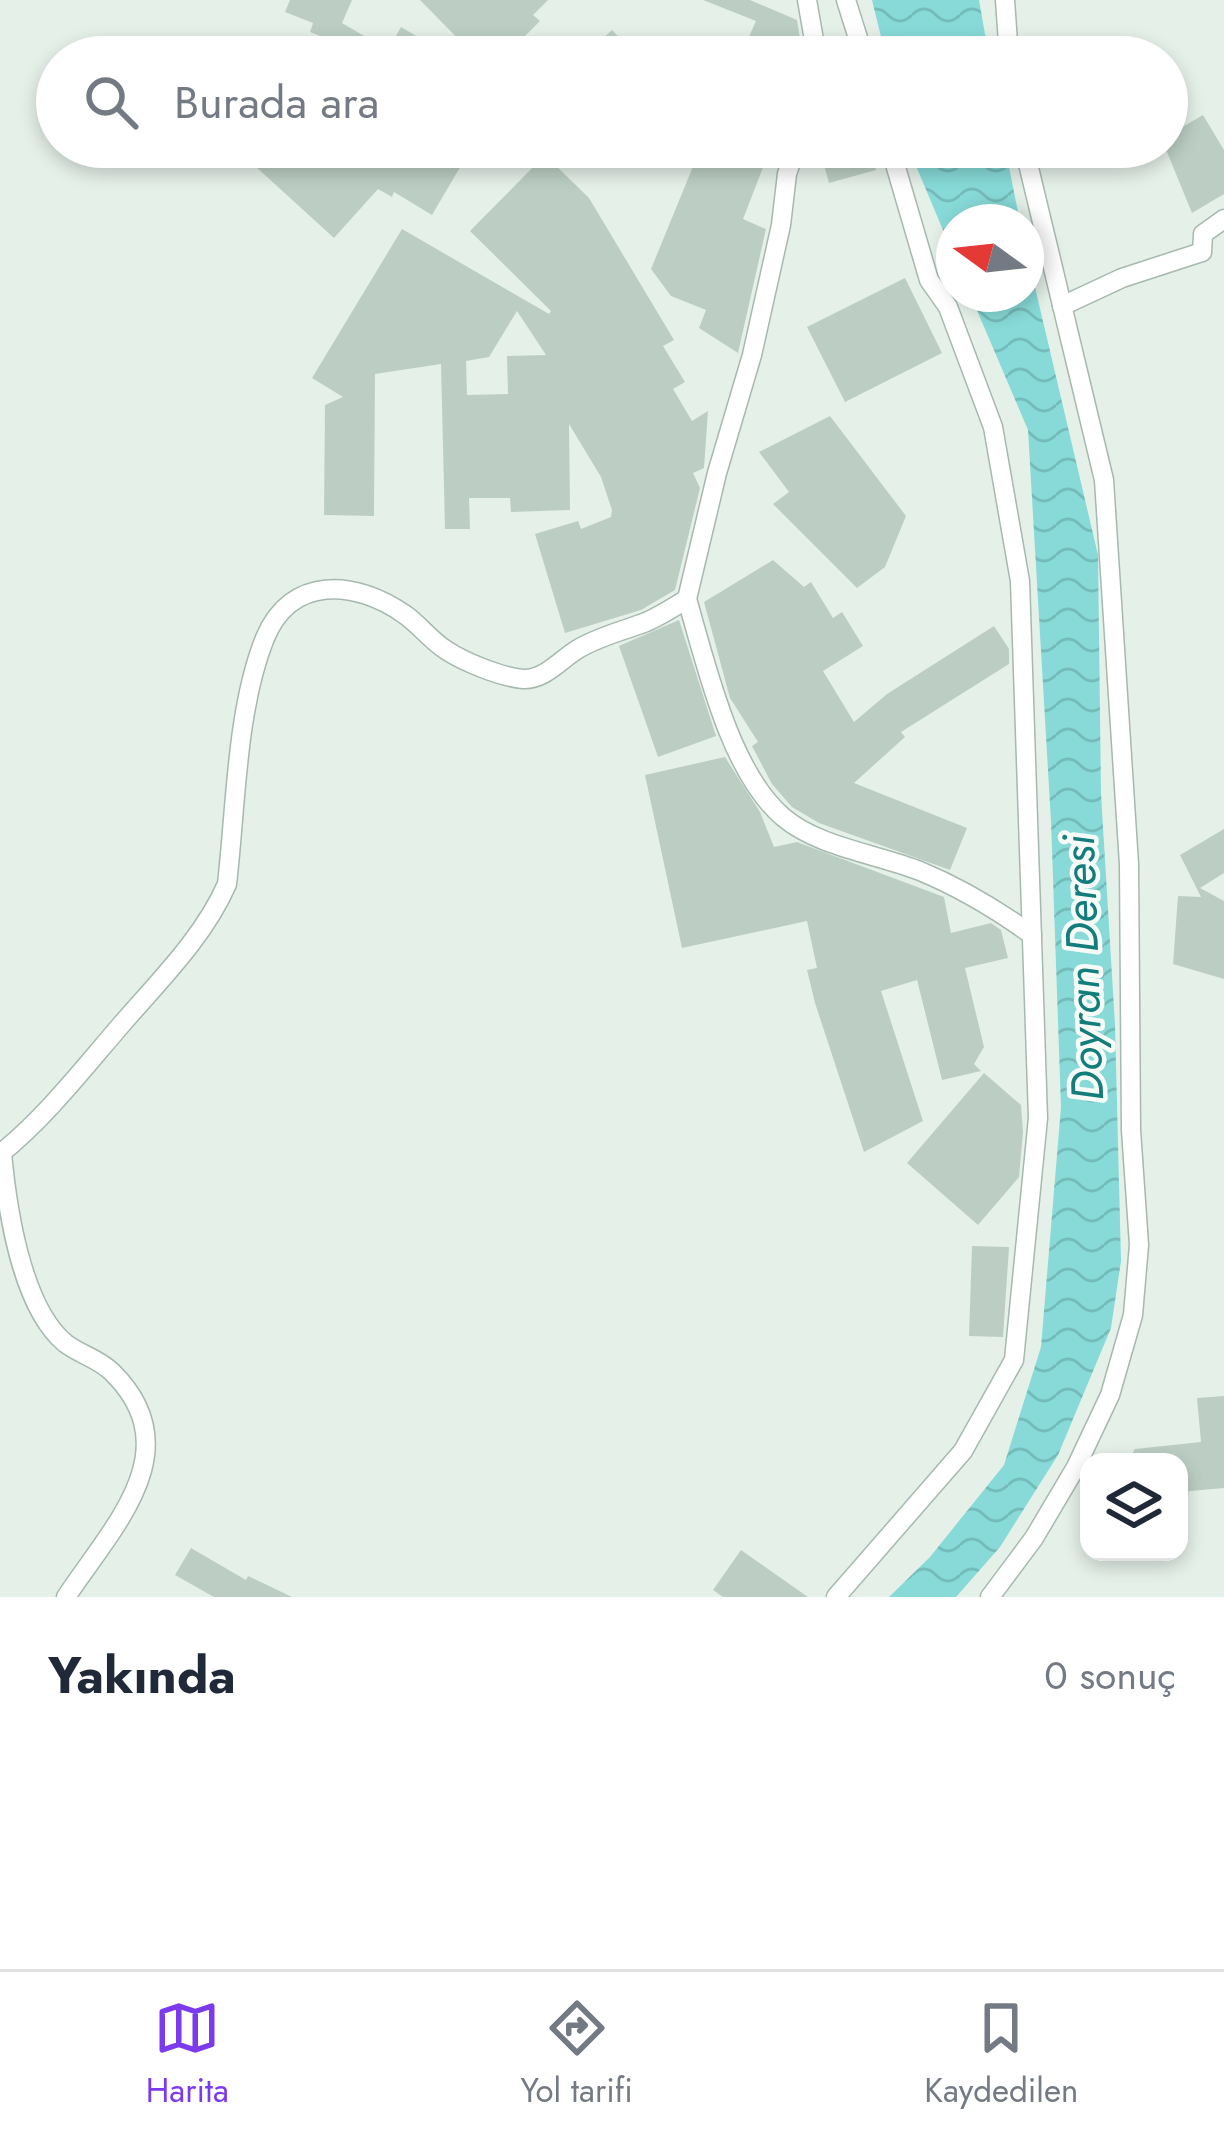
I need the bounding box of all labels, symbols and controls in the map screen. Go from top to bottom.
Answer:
search box [36,36,1188,168]
icon: search [78,69,144,135]
text: Burada ara [174,70,379,135]
north arrow [936,204,1044,312]
water label: Doyran Deresi [1046,833,1120,1102]
map controls [1080,1453,1188,1561]
button: layers [1080,1453,1188,1561]
text: Yakında [48,1638,236,1712]
text: 0 sonuç [1044,1647,1176,1704]
tab: Harita [146,1995,229,2114]
tab: Yol tarifi [520,1995,633,2114]
tab: Kaydedilen [924,1995,1078,2114]

